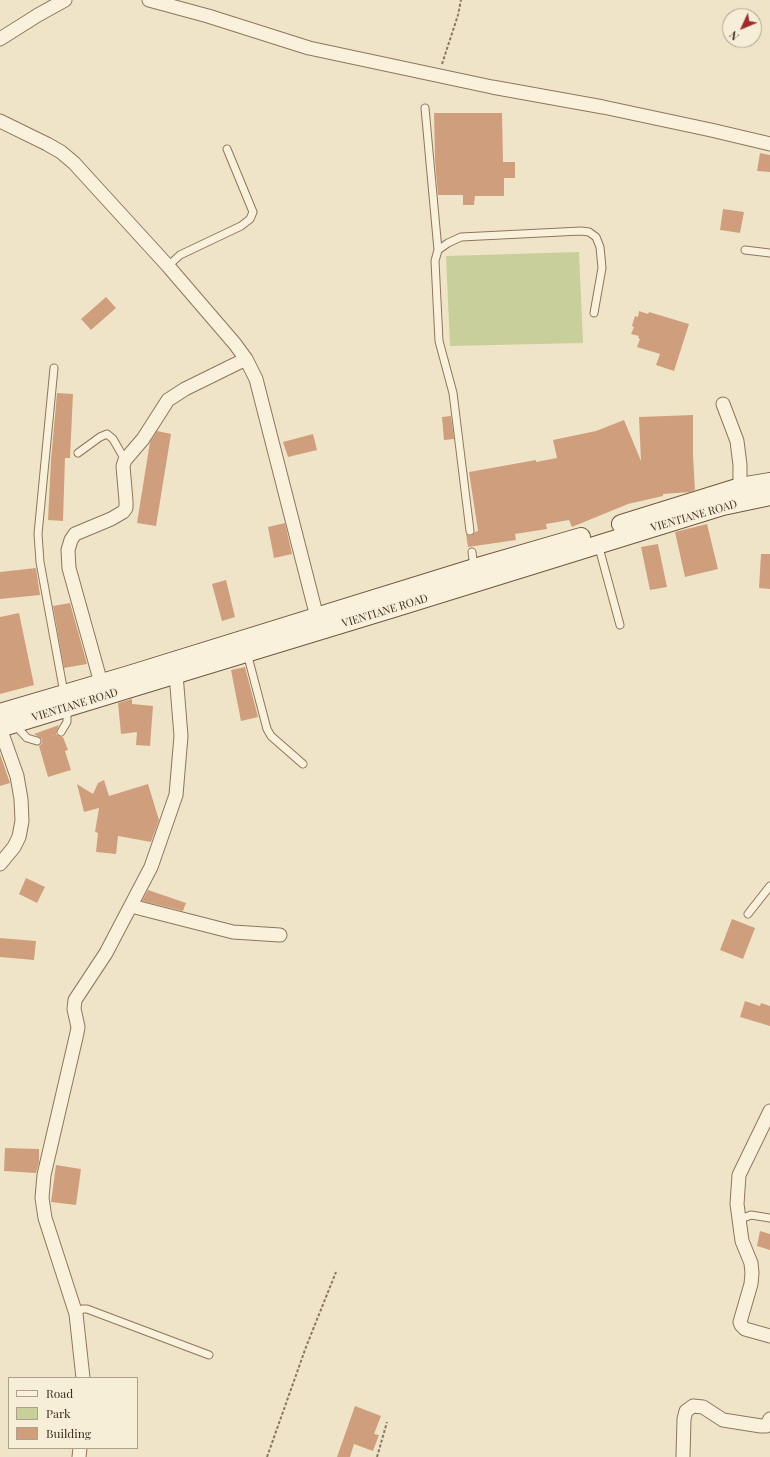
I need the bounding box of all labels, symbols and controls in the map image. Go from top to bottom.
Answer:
north arrow [722,8,762,48]
text: N [726,28,742,44]
street label: VIENTIANE ROAD [649,497,739,535]
street label: VIENTIANE ROAD [340,592,430,630]
street label: VIENTIANE ROAD [30,686,120,724]
legend [8,1377,138,1449]
text: Road [46,1385,73,1401]
text: Park [46,1405,71,1421]
text: Building [46,1425,91,1441]

